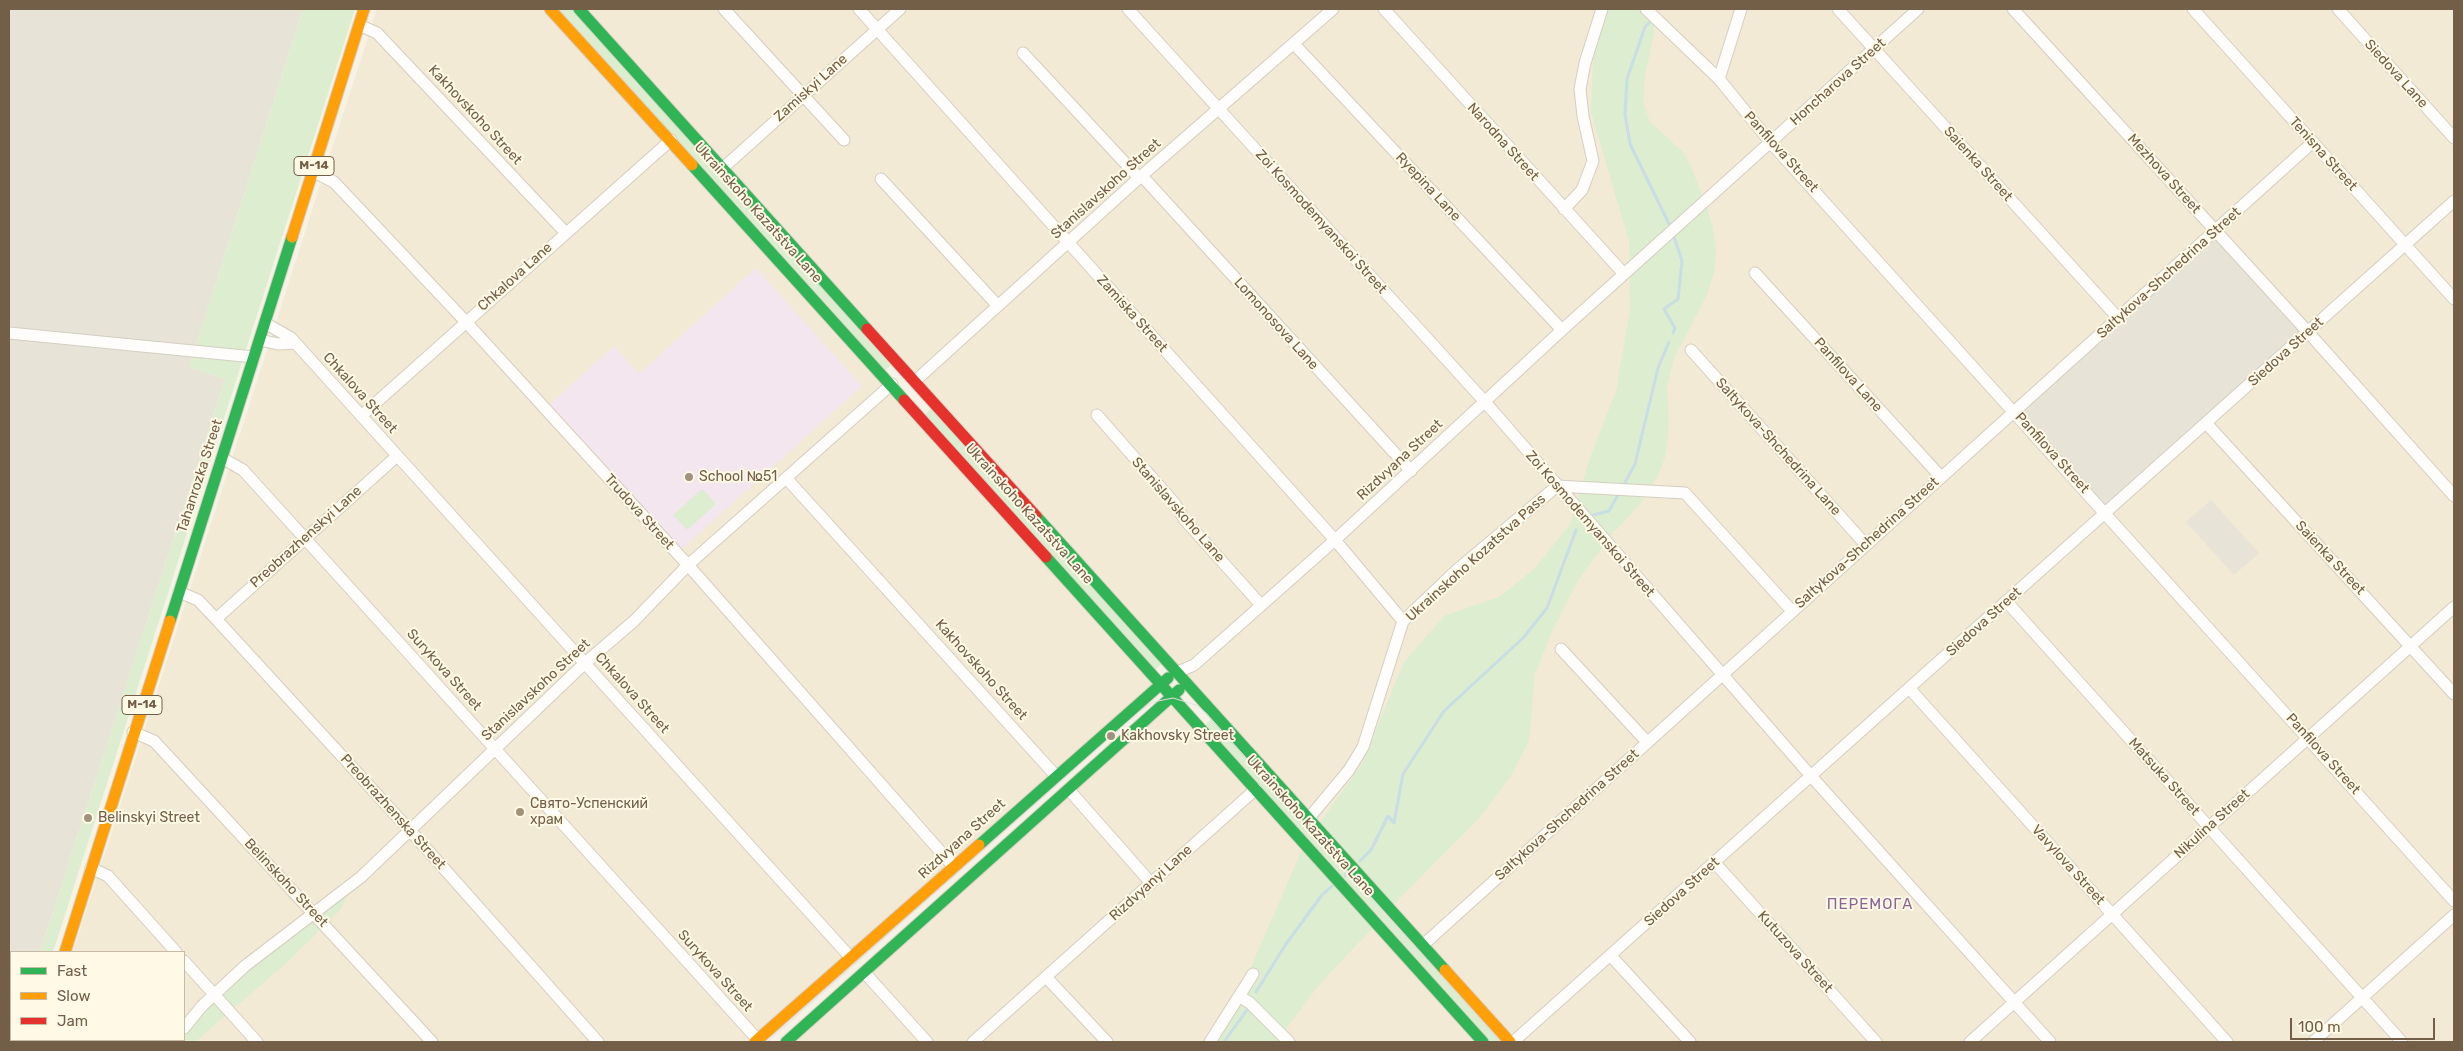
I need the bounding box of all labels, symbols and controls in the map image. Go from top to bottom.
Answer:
street label: Honcharova Street [1787,35,1889,129]
street label: Siedova Lane [2361,36,2431,112]
street label: Zamiskyi Lane [771,51,851,125]
street label: Kakhovskoho Street [425,62,525,168]
street label: Narodna Street [1464,100,1542,184]
street label: Panfilova Street [1740,108,1822,196]
street label: Tenisna Street [2285,114,2361,194]
street label: Saienka Street [1940,123,2016,205]
street label: Mezhova Street [2124,131,2204,217]
street label: Stanislavskoho Street [1048,135,1164,243]
street label: Ukrainskoho Kazatstva Lane [690,139,826,287]
street label: Zoi Kosmodemyanskoi Street [1252,146,1390,298]
street label: Ryepina Lane [1392,149,1464,225]
road number: М-14 [294,157,334,176]
street label: Saltykova-Shchedrina Street [2094,204,2244,342]
street label: Chkalova Lane [474,239,556,315]
street label: Zamiska Street [1093,272,1171,356]
street label: Lomonosova Lane [1230,274,1322,374]
street label: Siedova Street [2245,314,2327,390]
street label: Panfilova Lane [1810,334,1886,416]
street label: Chkalova Street [319,349,401,437]
street label: Saltykova-Shchedrina Lane [1712,375,1844,519]
street label: Panfilova Street [2011,409,2093,497]
street label: Rizdvyana Street [1354,416,1446,504]
street label: Tahanrozka Street [174,417,226,535]
street label: Ukrainskoho Kazatstva Lane [961,440,1097,588]
street label: Zoi Kosmodemyanskoi Street [1522,448,1658,600]
street label: Stanislavskoho Lane [1128,454,1228,566]
place label: School №51 [699,469,777,485]
street label: Trudova Street [601,471,677,553]
marker: School №51 [683,471,695,483]
street label: Saltykova-Shchedrina Street [1792,474,1942,612]
street label: Preobrazhenskyi Lane [247,483,365,591]
street label: Ukrainskoho Kozatstva Pass [1403,491,1549,625]
street label: Saienka Street [2292,518,2368,598]
street label: Siedova Street [1943,584,2025,660]
street label: Kakhovskoho Street [931,616,1031,724]
street label: Surykova Street [403,626,485,714]
street label: Stanislavskoho Street [478,635,594,745]
street label: Chkalova Street [591,649,673,737]
road number: М-14 [122,696,162,714]
street label: Panfilova Street [2282,710,2364,798]
place label: Kakhovsky Street [1121,728,1234,744]
marker: Kakhovsky Street [1105,730,1117,742]
street label: Matsuka Street [2125,735,2203,819]
street label: Saltykova-Shchedrina Street [1492,746,1642,884]
street label: Preobrazhenska Street [337,751,449,873]
street label: Ukrainskoho Kazatstva Lane [1242,752,1378,900]
street label: Nikulina Street [2171,786,2253,862]
place label: Свято-Успенский храм [530,796,648,829]
street label: Rizdvyana Street [915,796,1009,882]
marker: Свято-Успенский храм [514,806,526,818]
place label: Belinskyi Street [98,810,200,826]
marker: Belinskyi Street [82,812,94,824]
street label: Vavylova Street [2028,822,2108,908]
street label: Belinskoho Street [241,835,331,931]
street label: Rizdvyanyi Lane [1106,841,1196,925]
street label: Siedova Street [1641,854,1723,930]
district label: ПЕРЕМОГА [1826,896,1914,914]
street label: Kutuzova Street [1754,908,1836,996]
street label: Surykova Street [674,927,756,1015]
legend [10,951,185,1041]
text: Fast [57,962,87,980]
text: Slow [57,987,90,1005]
scale bar [2293,1008,2438,1040]
text: Jam [57,1012,88,1030]
text: 100 m [2298,1018,2340,1036]

